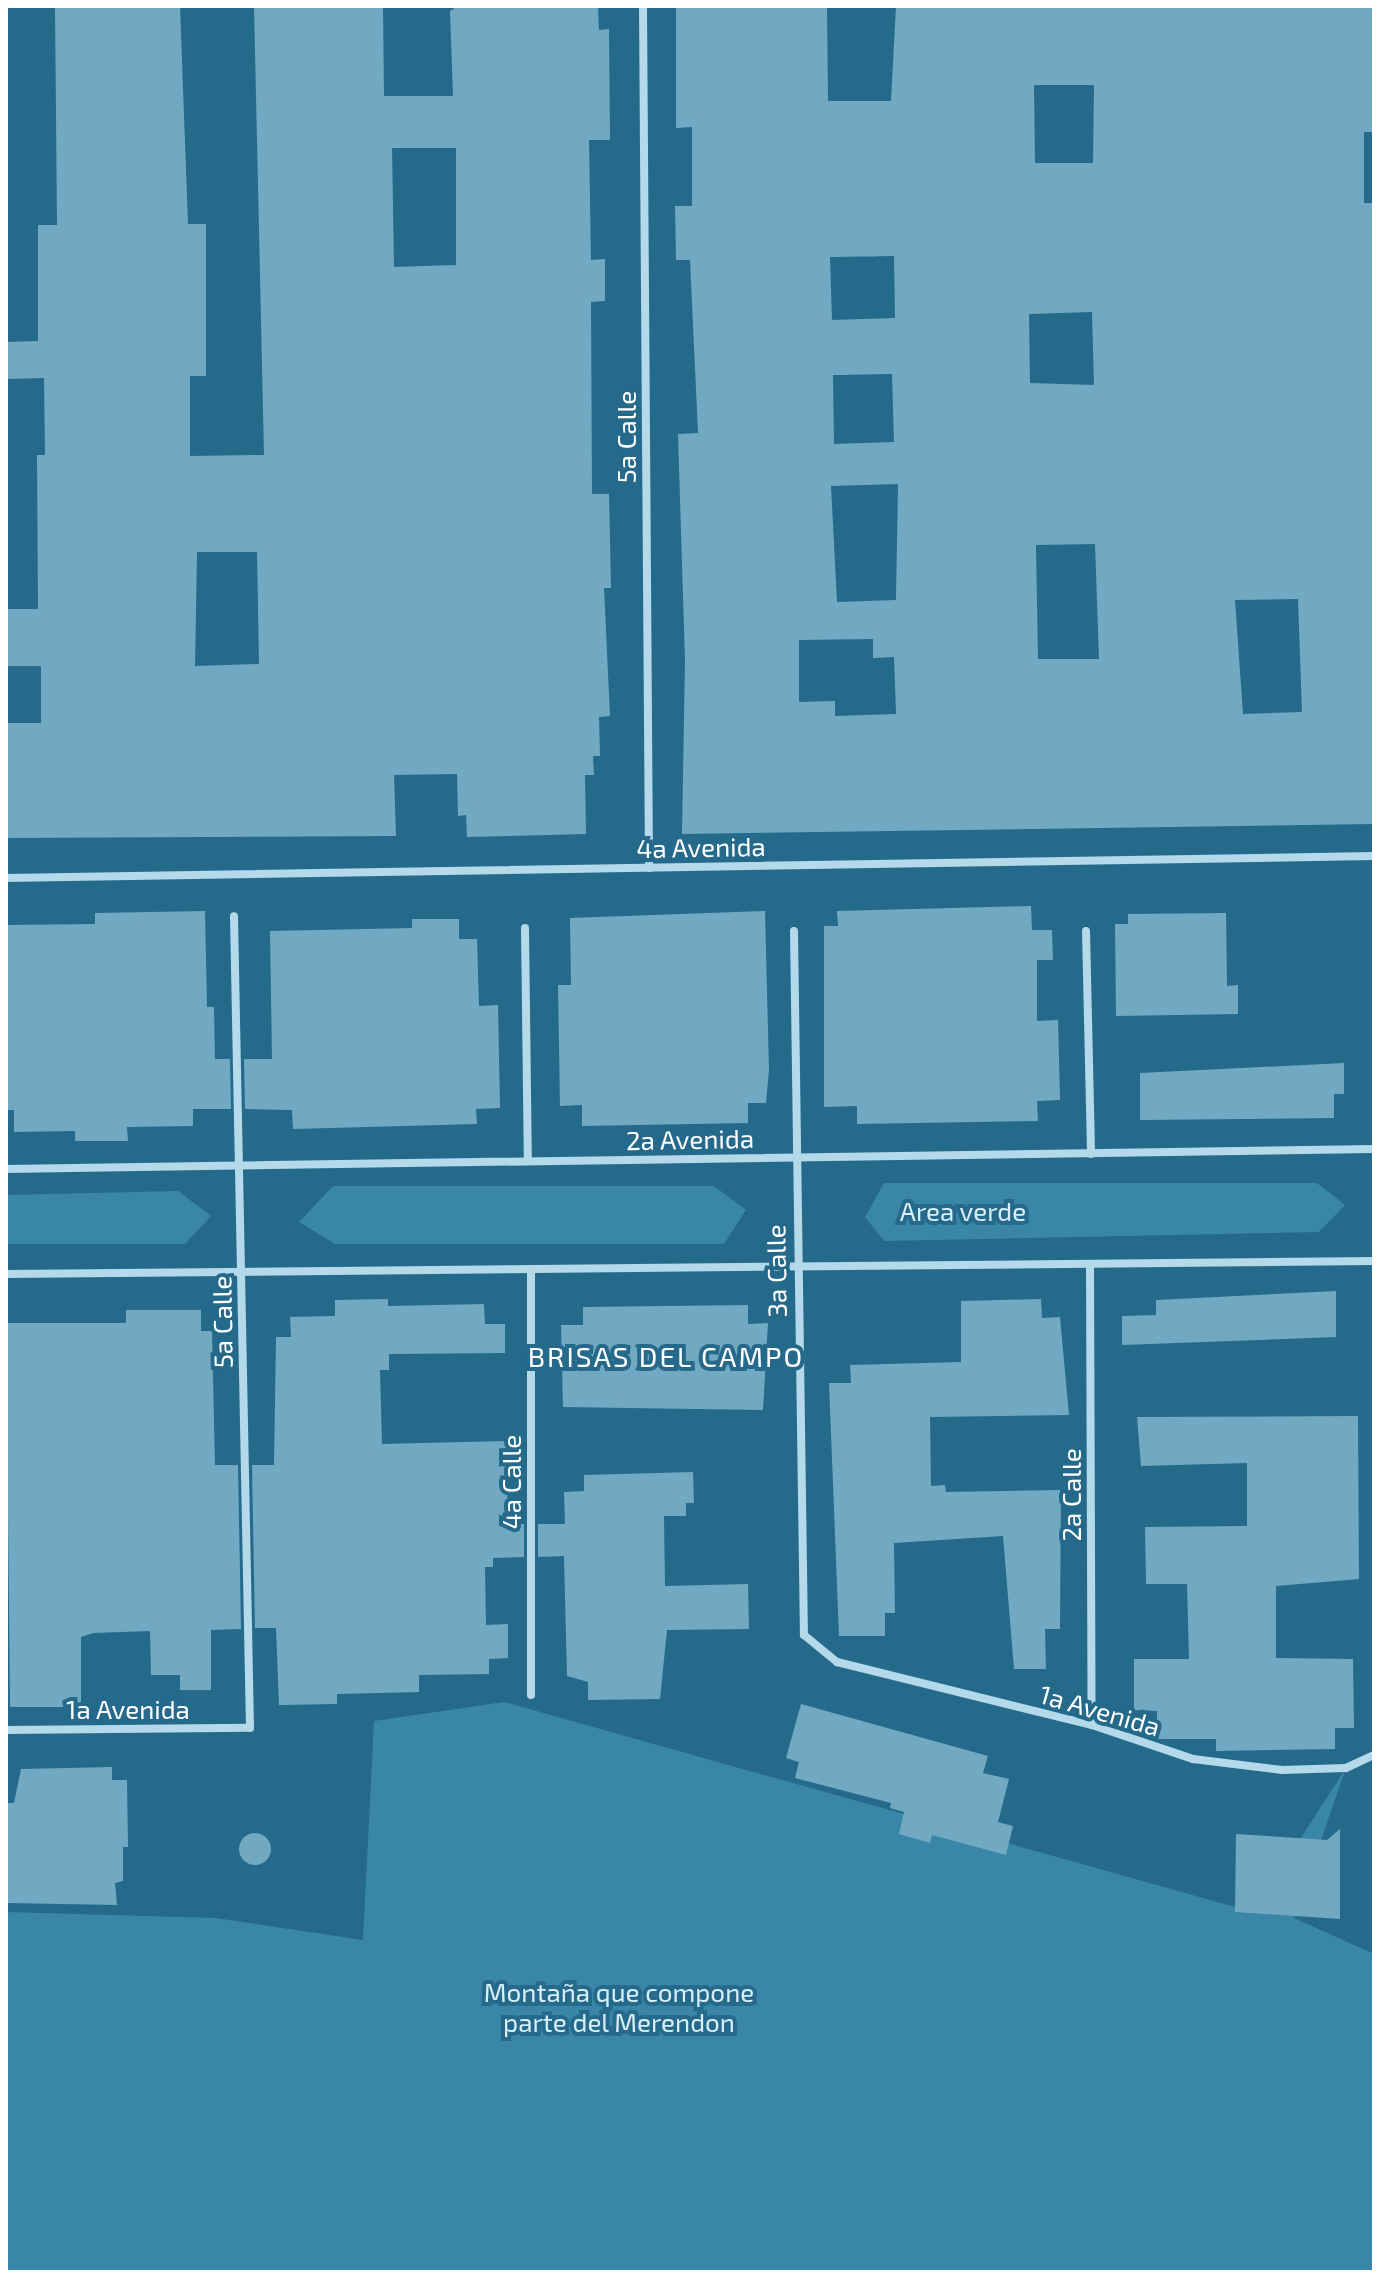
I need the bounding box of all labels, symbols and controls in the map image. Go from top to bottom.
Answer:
street label: 5a Calle [610,391,642,483]
street label: 4a Avenida [636,830,766,864]
street label: 2a Avenida [625,1122,755,1156]
park label: Area verde [900,1195,1026,1227]
street label: 3a Calle [760,1224,792,1318]
street label: 5a Calle [206,1275,238,1369]
district label: BRISAS DEL CAMPO [527,1339,805,1373]
street label: 4a Calle [495,1435,527,1529]
street label: 2a Calle [1055,1448,1087,1542]
street label: 1a Avenida [1036,1678,1164,1742]
street label: 1a Avenida [66,1693,190,1725]
park label: Montaña que compone parte del Merendon [484,1976,754,2038]

